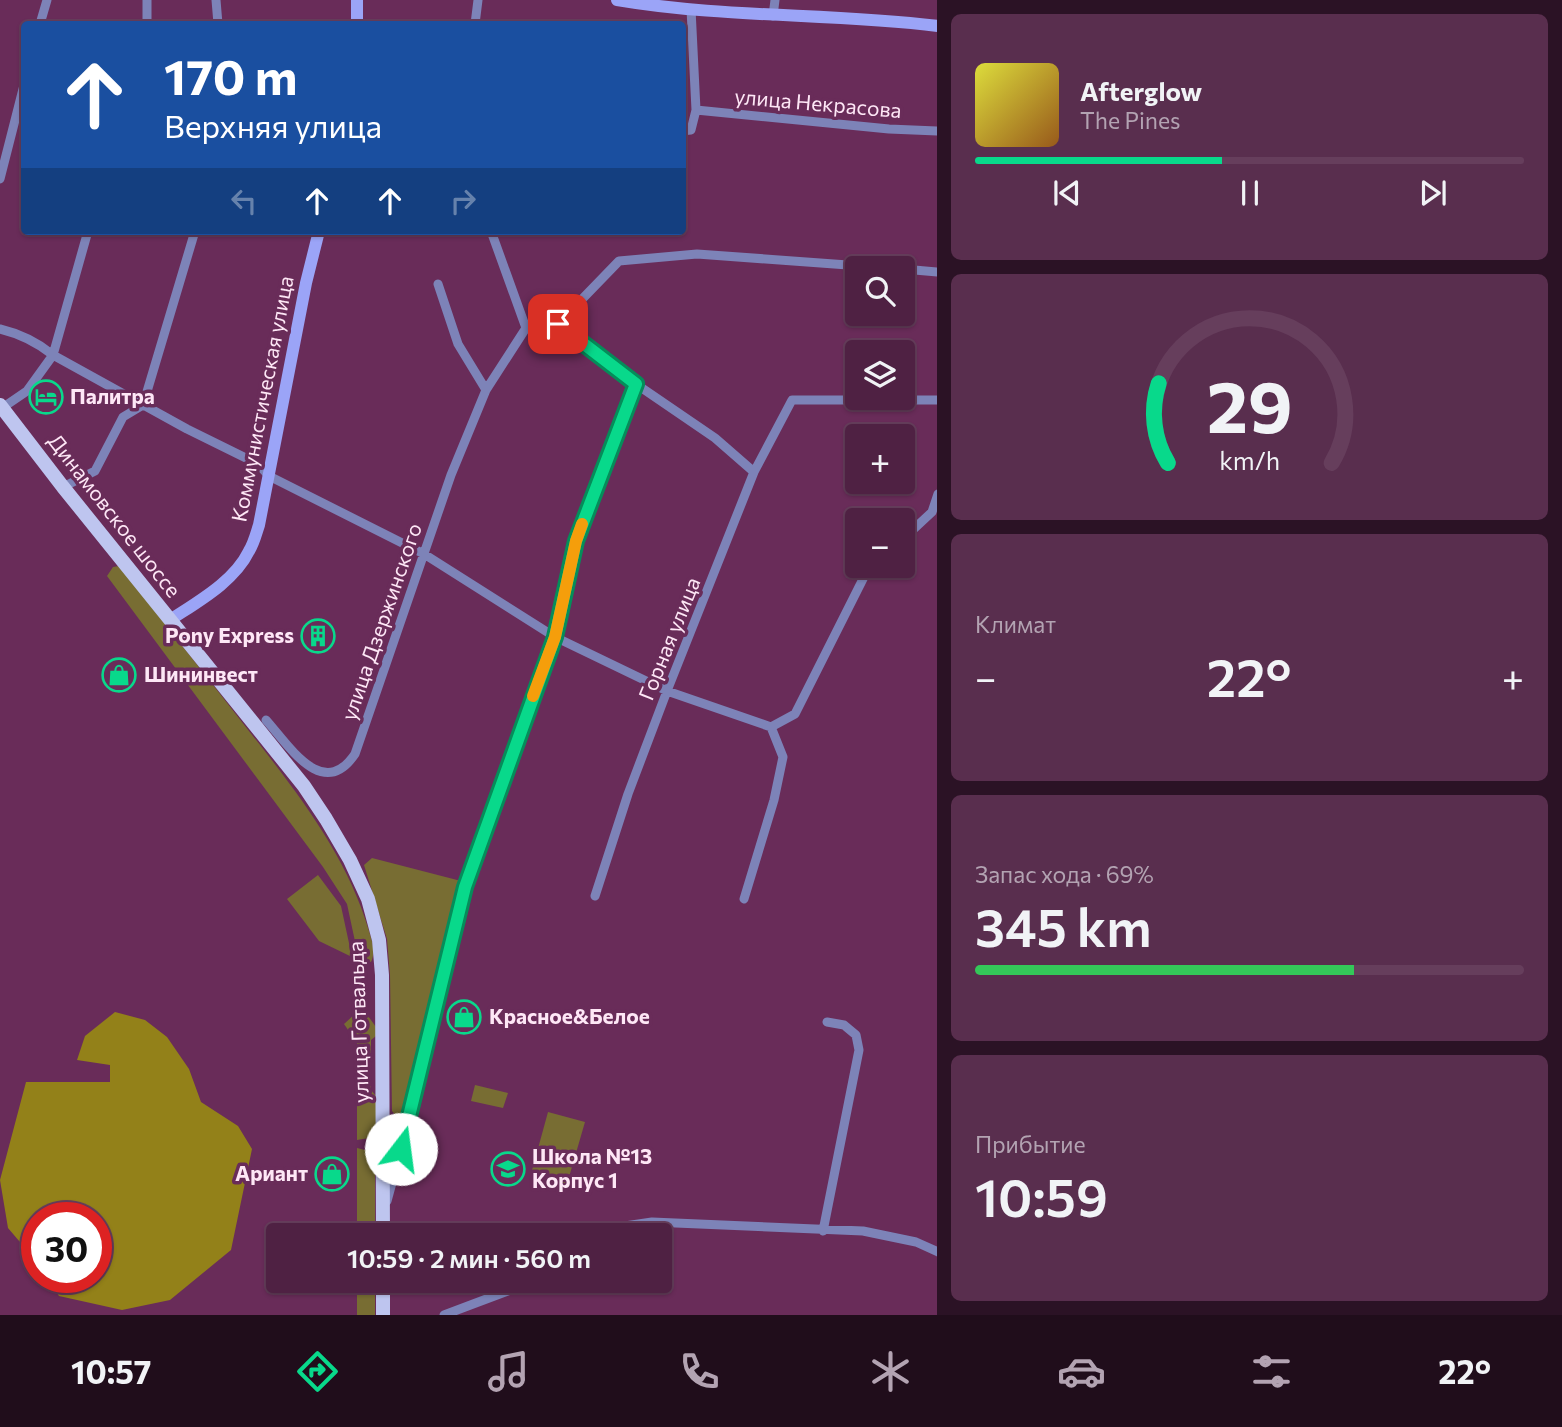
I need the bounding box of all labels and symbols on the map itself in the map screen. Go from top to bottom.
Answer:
street label: улица Некрасова [734,83,903,122]
street label: Коммунистическая улица [225,274,298,524]
pin [528,294,588,354]
hotel icon: Палитра [27,378,65,416]
place label: Палитра [70,383,155,408]
street label: Динамовское шоссе [44,428,187,602]
street label: улица Дзержинского [335,520,426,723]
street label: Горная улица [633,573,705,704]
building icon: Pony Express [299,617,337,655]
place label: Pony Express [165,622,294,647]
shop icon: Шининвест [100,656,138,694]
place label: Шининвест [144,661,258,686]
street label: улица Готвальда [342,941,373,1104]
shop icon: Красное&Белое [445,998,483,1036]
place label: Красное&Белое [489,1003,650,1028]
position arrow [364,1112,438,1186]
place label: Школа №13 Корпус 1 [532,1143,652,1192]
school or university icon: Школа №13 Корпус 1 [489,1150,527,1188]
shop icon: Ариант [313,1155,351,1193]
place label: Ариант [235,1160,308,1185]
speed limit sign: 30 [21,1202,112,1293]

